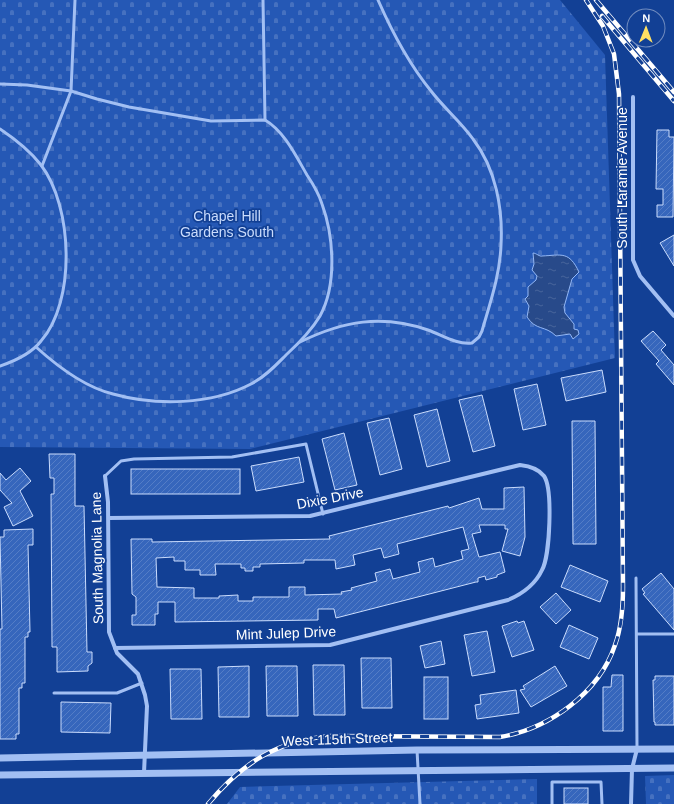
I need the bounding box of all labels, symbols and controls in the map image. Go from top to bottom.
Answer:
north arrow [626,8,666,48]
text: N [642,12,650,24]
street label: South Laramie Avenue [614,107,630,249]
park label: Chapel Hill Gardens South [180,208,274,240]
street label: Dixie Drive [295,484,365,512]
street label: South Magnolia Lane [88,491,106,624]
street label: Mint Julep Drive [236,623,337,643]
street label: West 115th Street [281,729,393,749]

